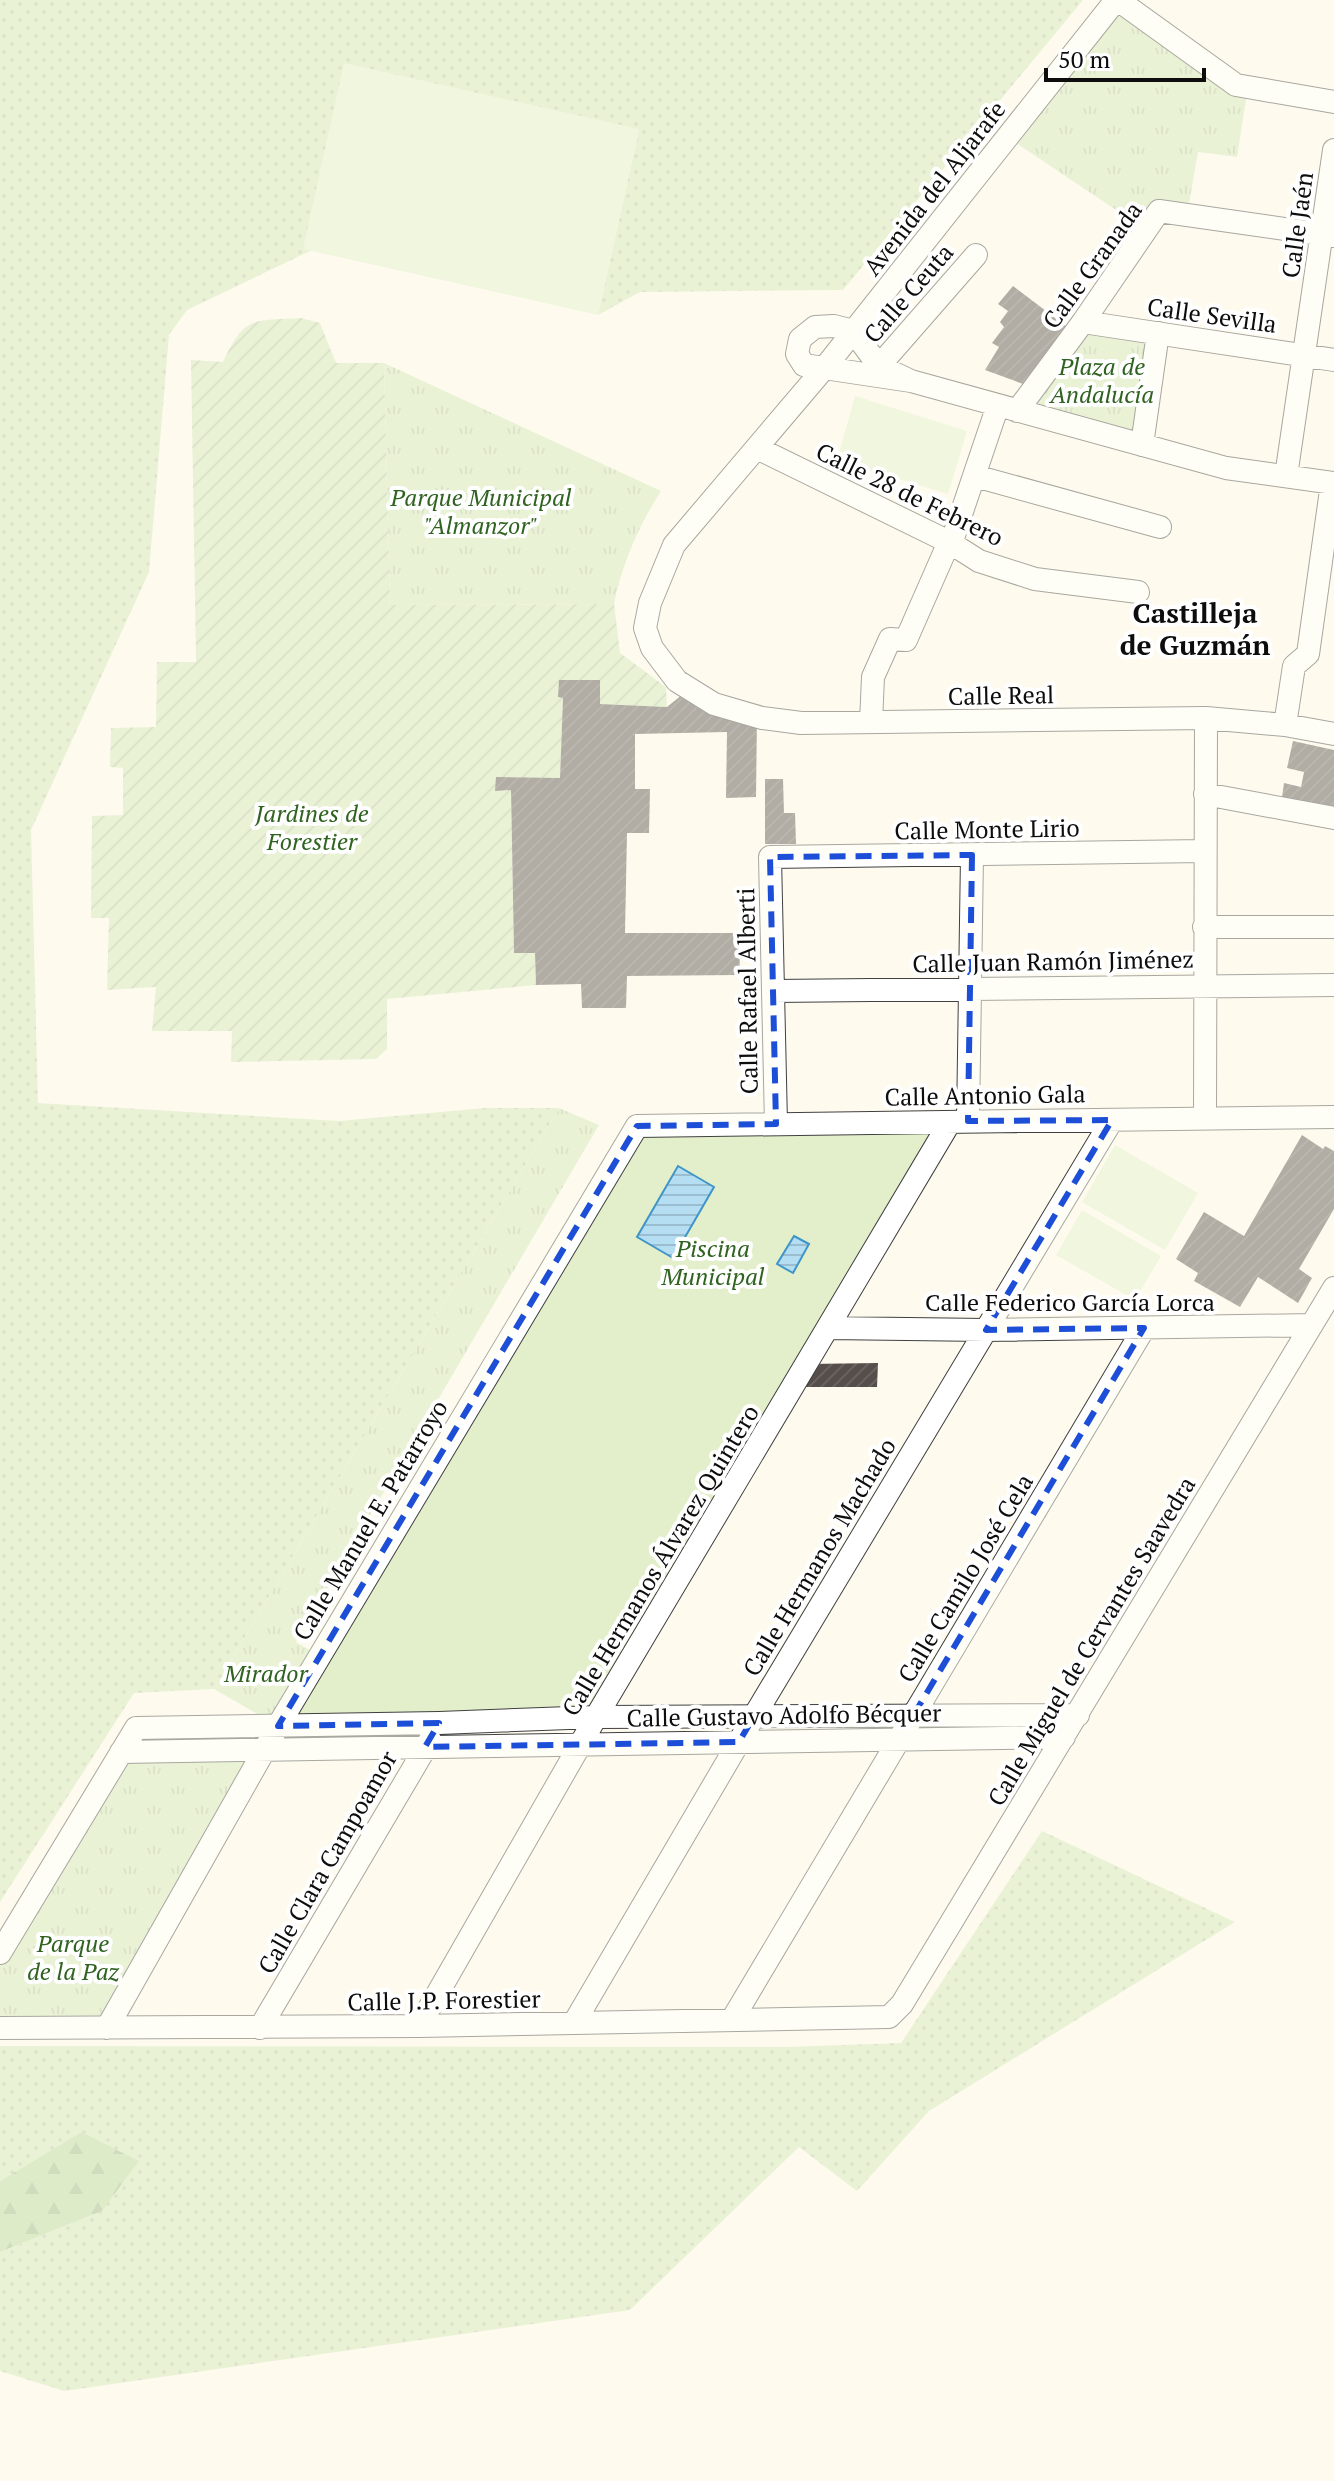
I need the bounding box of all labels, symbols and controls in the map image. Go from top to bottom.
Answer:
scale bar [1046,32,1204,82]
text: 50 m [1058,43,1110,75]
street label: Avenida del Aljarafe [856,94,1012,282]
street label: Calle Jaén [1274,170,1320,280]
street label: Calle Granada [1035,195,1149,335]
street label: Calle Ceuta [856,237,960,349]
street label: Calle Sevilla [1145,290,1279,340]
park label: Plaza de Andalucía [1048,350,1154,410]
street label: Calle 28 de Febrero [811,435,1009,553]
park label: Parque Municipal "Almanzor" [390,481,572,541]
district label: Castilleja de Guzmán [1120,594,1270,663]
street label: Calle Real [948,678,1054,712]
park label: Jardines de Forestier [254,797,369,857]
street label: Calle Monte Lirio [894,811,1080,847]
street label: Calle Rafael Alberti [729,888,765,1094]
street label: Calle Juan Ramón Jiménez [912,943,1194,979]
street label: Calle Antonio Gala [884,1077,1086,1113]
park label: Piscina Municipal [661,1232,765,1292]
street label: Calle Federico García Lorca [925,1286,1215,1318]
street label: Calle Manuel E. Patarroyo [285,1394,455,1646]
street label: Calle Hermanos Álvarez Quintero [554,1398,766,1722]
street label: Calle Hermanos Machado [735,1432,903,1682]
street label: Calle Camilo José Cela [890,1468,1040,1688]
street label: Calle Miguel de Cervantes Saavedra [980,1470,1202,1812]
park label: Mirador [223,1657,310,1689]
street label: Calle Gustavo Adolfo Bécquer [626,1696,942,1734]
street label: Calle Clara Campoamor [250,1744,404,1979]
park label: Parque de la Paz [27,1927,120,1987]
street label: Calle J.P. Forestier [347,1982,542,2018]

